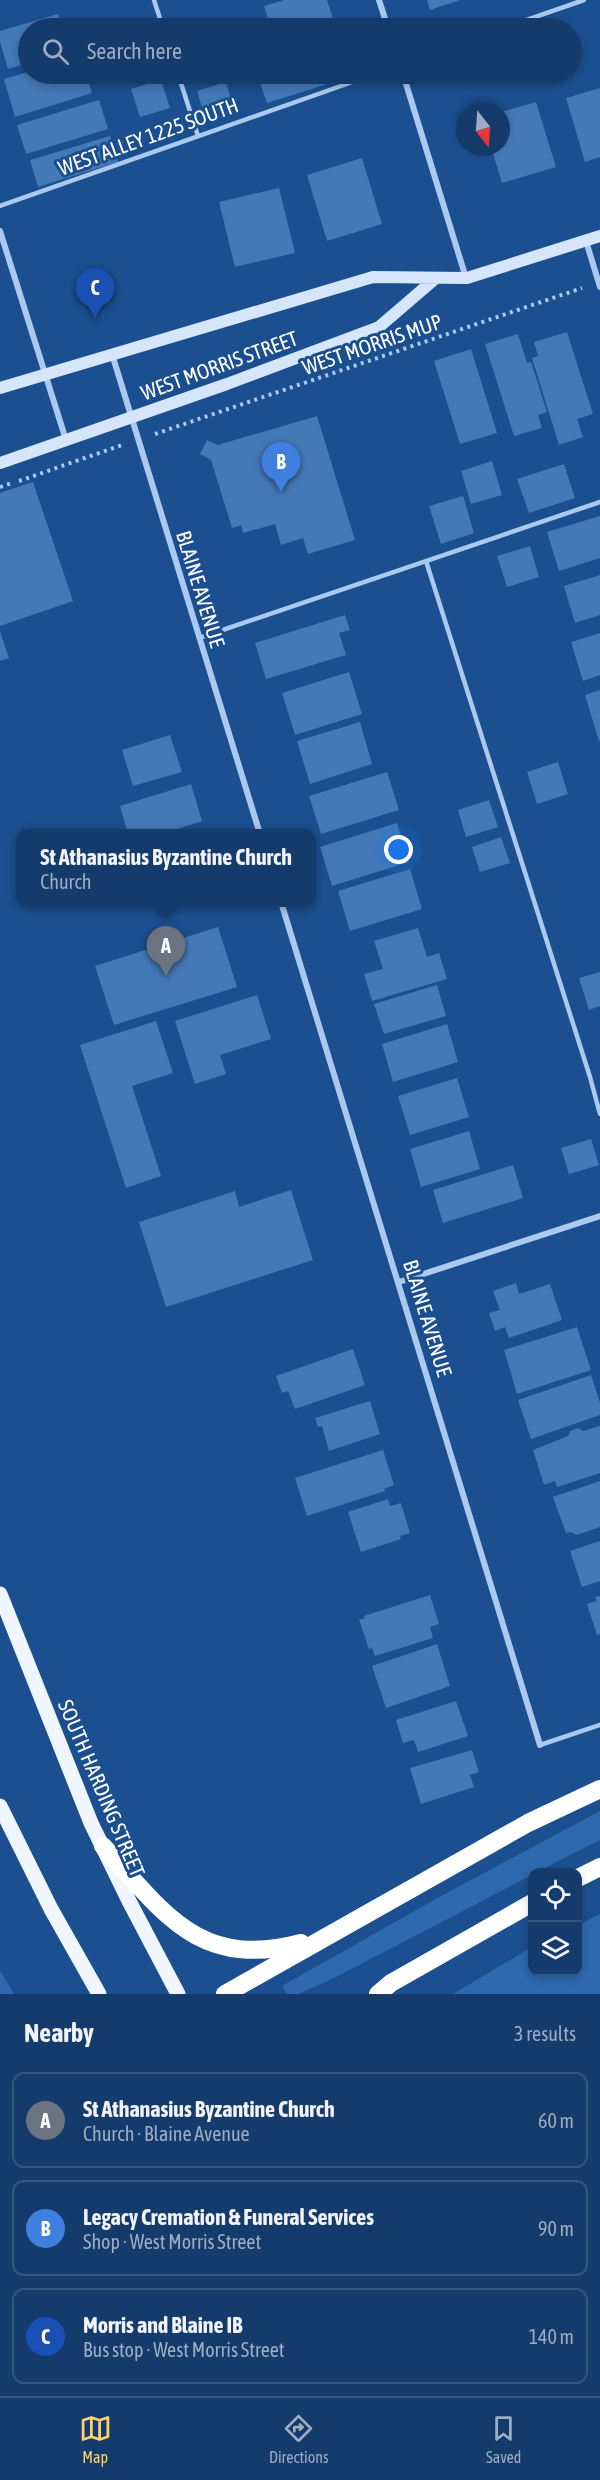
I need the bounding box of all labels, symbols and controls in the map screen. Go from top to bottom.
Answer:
search box [18,18,582,84]
icon: search [39,35,72,68]
text: Search here [87,38,182,64]
street label: WEST ALLEY 1225 SOUTH [55,92,241,180]
north arrow [456,102,510,156]
pin: C [76,268,115,318]
street label: WEST MORRIS MUP [299,309,445,379]
street label: WEST MORRIS STREET [137,325,301,405]
pin: B [262,442,300,492]
street label: BLAINE AVENUE [172,528,230,650]
popup [16,829,316,907]
your location [384,835,413,864]
text: St Athanasius Byzantine Church [40,844,292,870]
text: Church [40,870,92,893]
pin: A [146,926,186,976]
street label: BLAINE AVENUE [399,1257,457,1379]
street label: SOUTH HARDING STREET [54,1696,150,1880]
map controls [528,1868,582,1976]
button: locate [528,1868,582,1922]
button: layers [528,1922,582,1976]
text: Nearby [24,2018,94,2048]
text: 3 results [514,2022,576,2045]
text: St Athanasius Byzantine Church [83,2096,335,2122]
text: A [41,2109,50,2132]
text: 60 m [538,2109,574,2132]
text: Church · Blaine Avenue [83,2122,250,2145]
text: Legacy Cremation & Funeral Services [83,2204,374,2230]
text: B [41,2217,50,2240]
text: 90 m [538,2217,574,2240]
text: Shop · West Morris Street [83,2230,261,2253]
text: Morris and Blaine IB [83,2312,243,2338]
text: C [41,2325,50,2348]
text: 140 m [529,2325,574,2348]
text: Bus stop · West Morris Street [83,2338,285,2361]
tab: Map [79,2412,112,2466]
tab: Directions [269,2412,329,2466]
tab: Saved [486,2412,521,2466]

